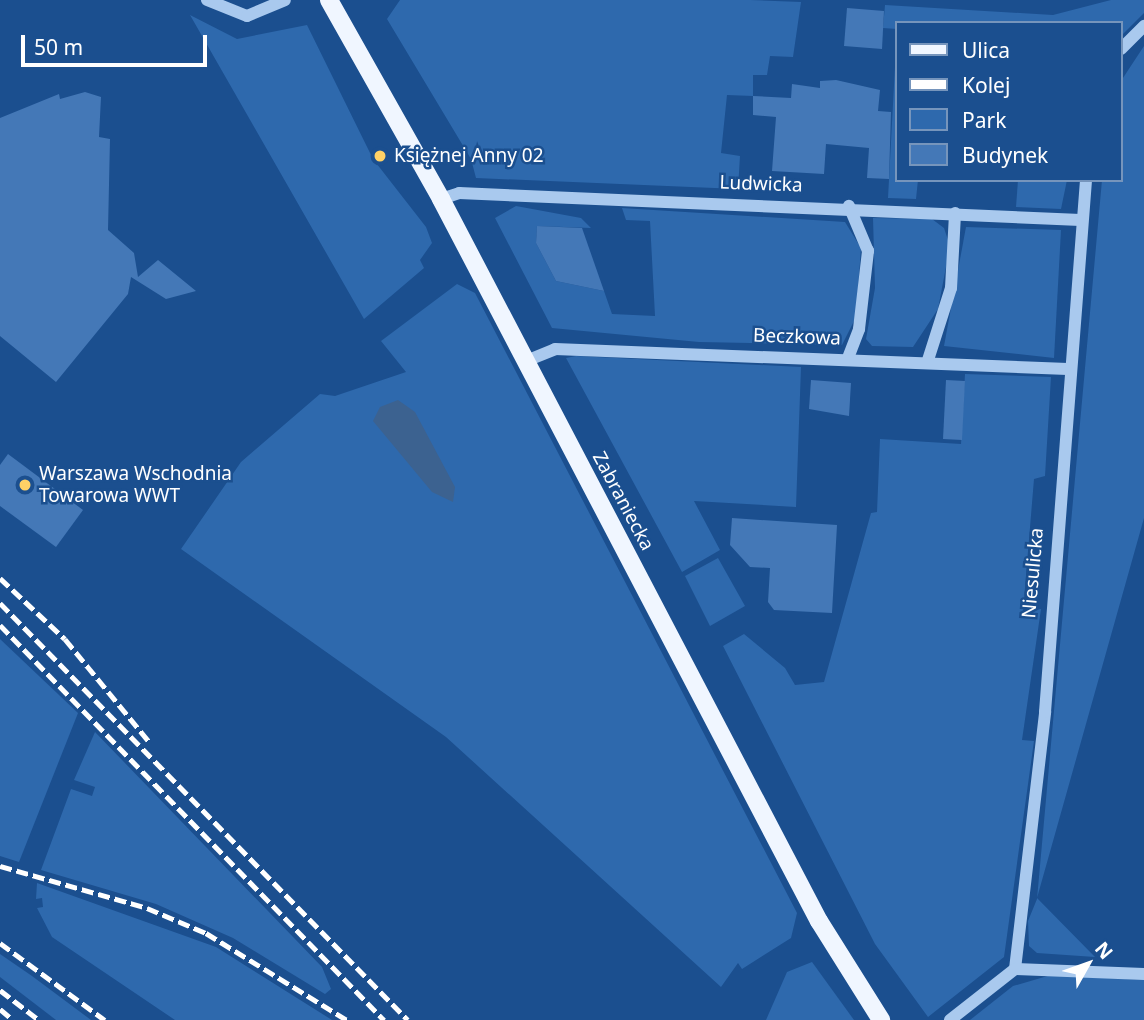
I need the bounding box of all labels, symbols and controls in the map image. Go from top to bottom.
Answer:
scale bar [24,21,210,65]
legend [895,21,1123,182]
text: 50 m [34,33,83,61]
text: Ulica [962,36,1010,64]
text: Kolej [962,71,1010,99]
text: Park [962,106,1006,134]
text: Budynek [962,141,1048,169]
place label: Księżnej Anny 02 [394,145,544,167]
marker: Księżnej Anny 02 [372,148,388,164]
street label: Ludwicka [719,171,803,197]
street label: Beczkowa [753,324,841,350]
street label: Zabraniecka [587,448,659,554]
place label: Warszawa Wschodnia Towarowa WWT [39,463,232,507]
marker: Warszawa Wschodnia Towarowa WWT [17,477,33,493]
street label: Niesulicka [1018,527,1048,619]
north arrow [1053,929,1123,999]
text: N [1089,936,1119,965]

